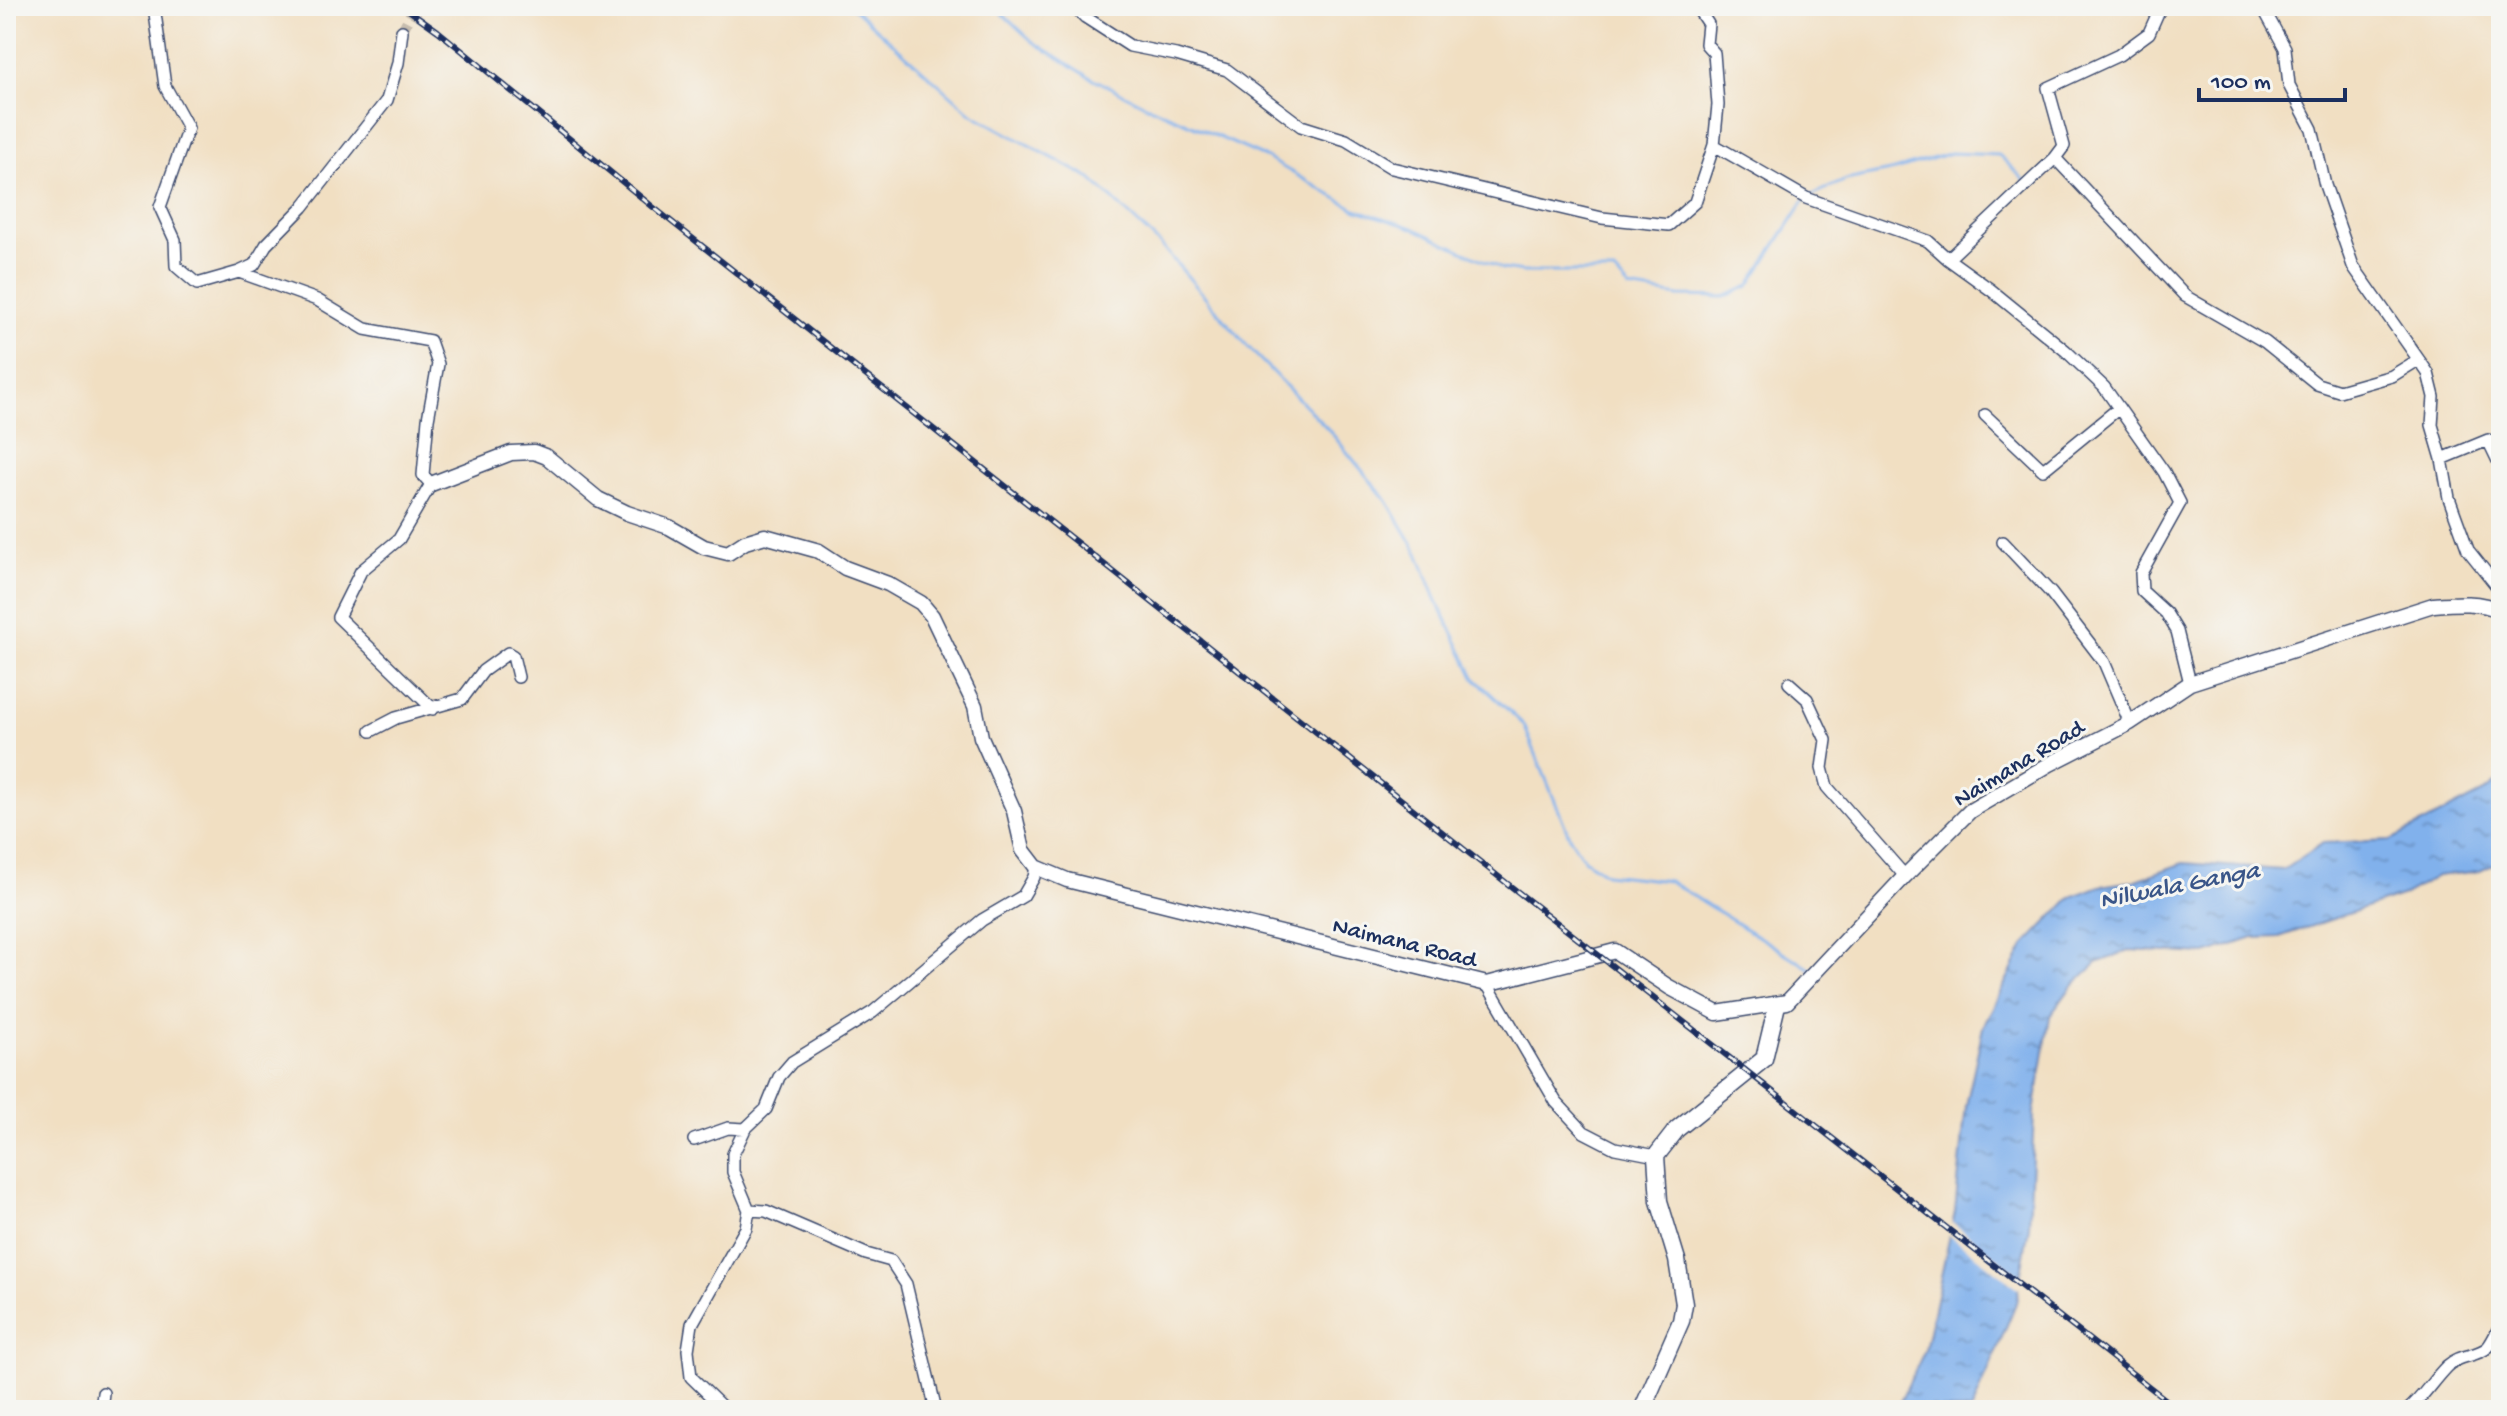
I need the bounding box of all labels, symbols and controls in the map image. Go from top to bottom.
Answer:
scale bar [2199,52,2345,102]
text: 100 m [2210,69,2271,98]
street label: Naimana Road [1949,714,2092,815]
water label: Nilwala Ganga [2098,856,2264,918]
street label: Naimana Road [1329,912,1481,977]

